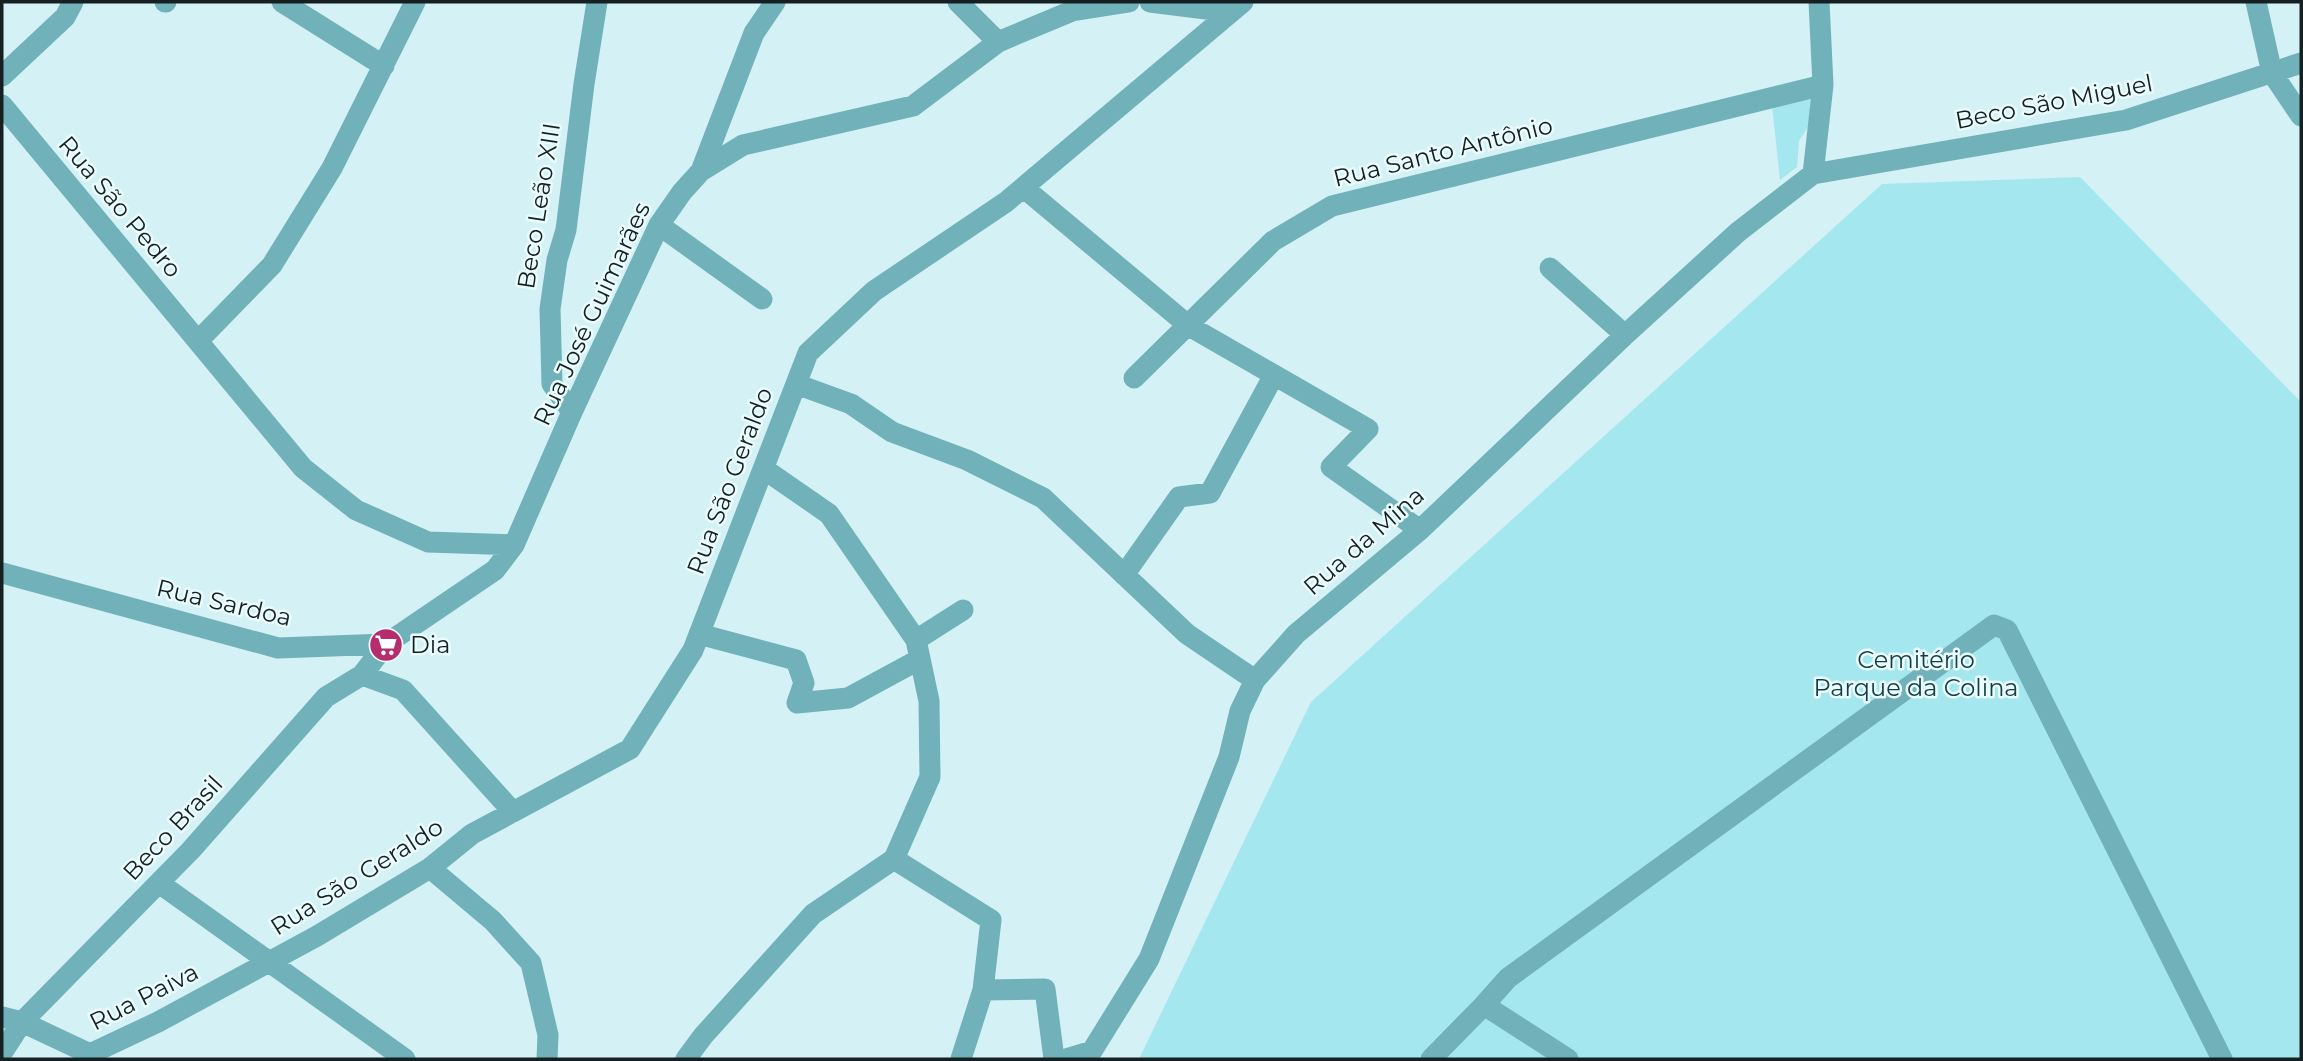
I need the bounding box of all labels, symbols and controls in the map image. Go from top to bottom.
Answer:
street label: Beco São Miguel [1953,68,2155,135]
street label: Rua Santo Antônio [1330,110,1556,193]
street label: Beco Leão XIII [511,121,566,291]
street label: Rua São Pedro [53,130,188,284]
street label: Rua José Guimarães [527,197,656,430]
street label: Rua São Geraldo [681,383,779,578]
street label: Rua da Mina [1297,480,1430,601]
street label: Rua Sardoa [154,573,294,632]
supermarket icon: Dia [367,626,405,664]
place label: Dia [410,630,450,659]
park label: Cemitério Parque da Colina [1813,645,2019,702]
street label: Beco Brasil [117,769,229,886]
street label: Rua São Geraldo [265,812,448,941]
street label: Rua Paiva [85,957,203,1036]

